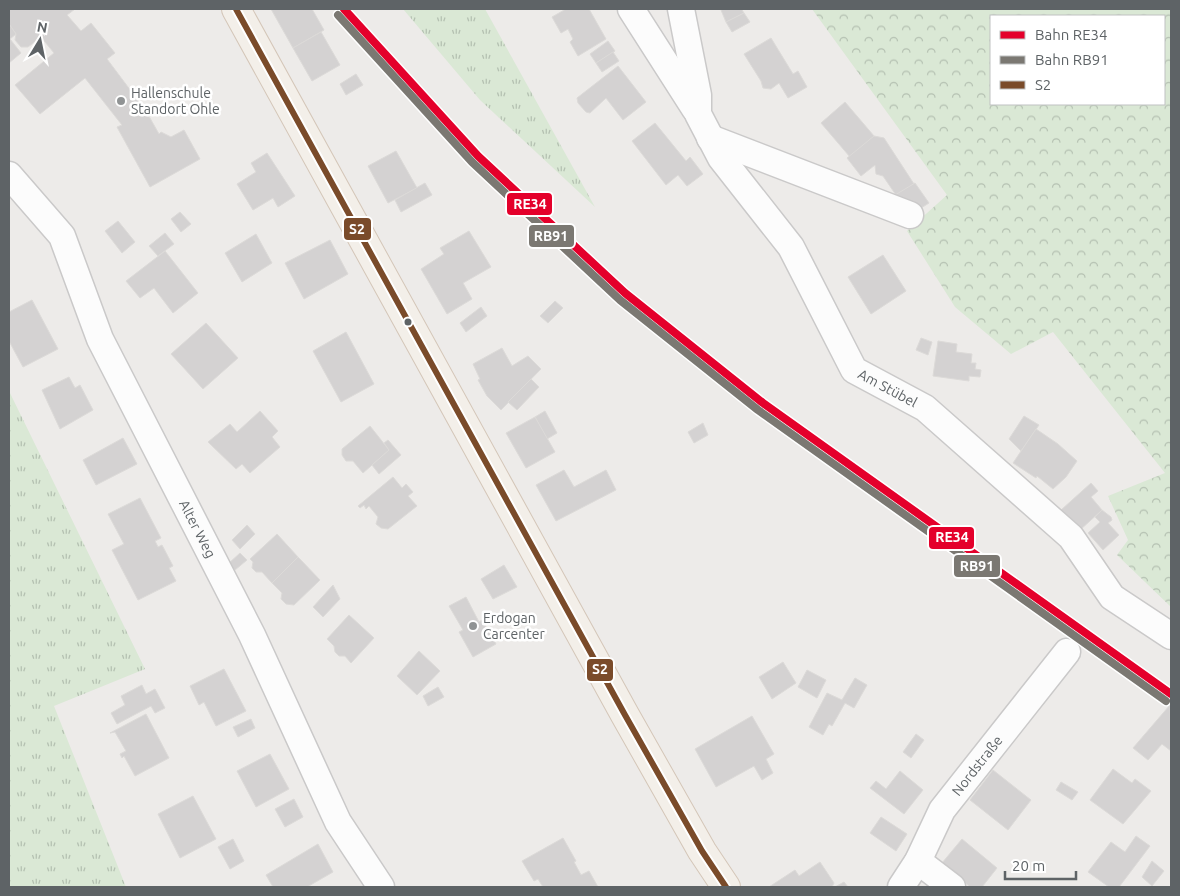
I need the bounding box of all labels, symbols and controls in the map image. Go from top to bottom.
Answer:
north arrow [15,15,65,65]
legend [990,15,1165,105]
text: N [36,18,49,36]
text: Bahn RE34 [1035,26,1108,43]
text: Bahn RB91 [1035,51,1109,68]
text: S2 [1035,76,1051,93]
place label: Hallenschule Standort Ohle [131,85,220,117]
marker: Hallenschule Standort Ohle [115,95,127,107]
line badge: RE34 [506,192,553,216]
text: RE34 [513,196,547,212]
line badge: S2 [343,217,372,241]
text: S2 [349,221,365,237]
line badge: RB91 [528,224,575,248]
text: RB91 [534,228,568,244]
unlabelled marker [403,317,413,327]
street label: Am Stübel [855,366,920,411]
street label: Alter Weg [176,497,219,561]
line badge: RE34 [928,526,975,550]
text: RE34 [935,529,969,545]
line badge: RB91 [953,554,1001,578]
text: RB91 [960,558,994,574]
place label: Erdogan Carcenter [483,610,545,642]
marker: Erdogan Carcenter [467,620,479,632]
line badge: S2 [586,658,614,682]
text: S2 [592,661,608,677]
street label: Nordstraße [948,732,1006,799]
scale bar [1005,848,1076,880]
text: 20 m [1012,857,1045,874]

